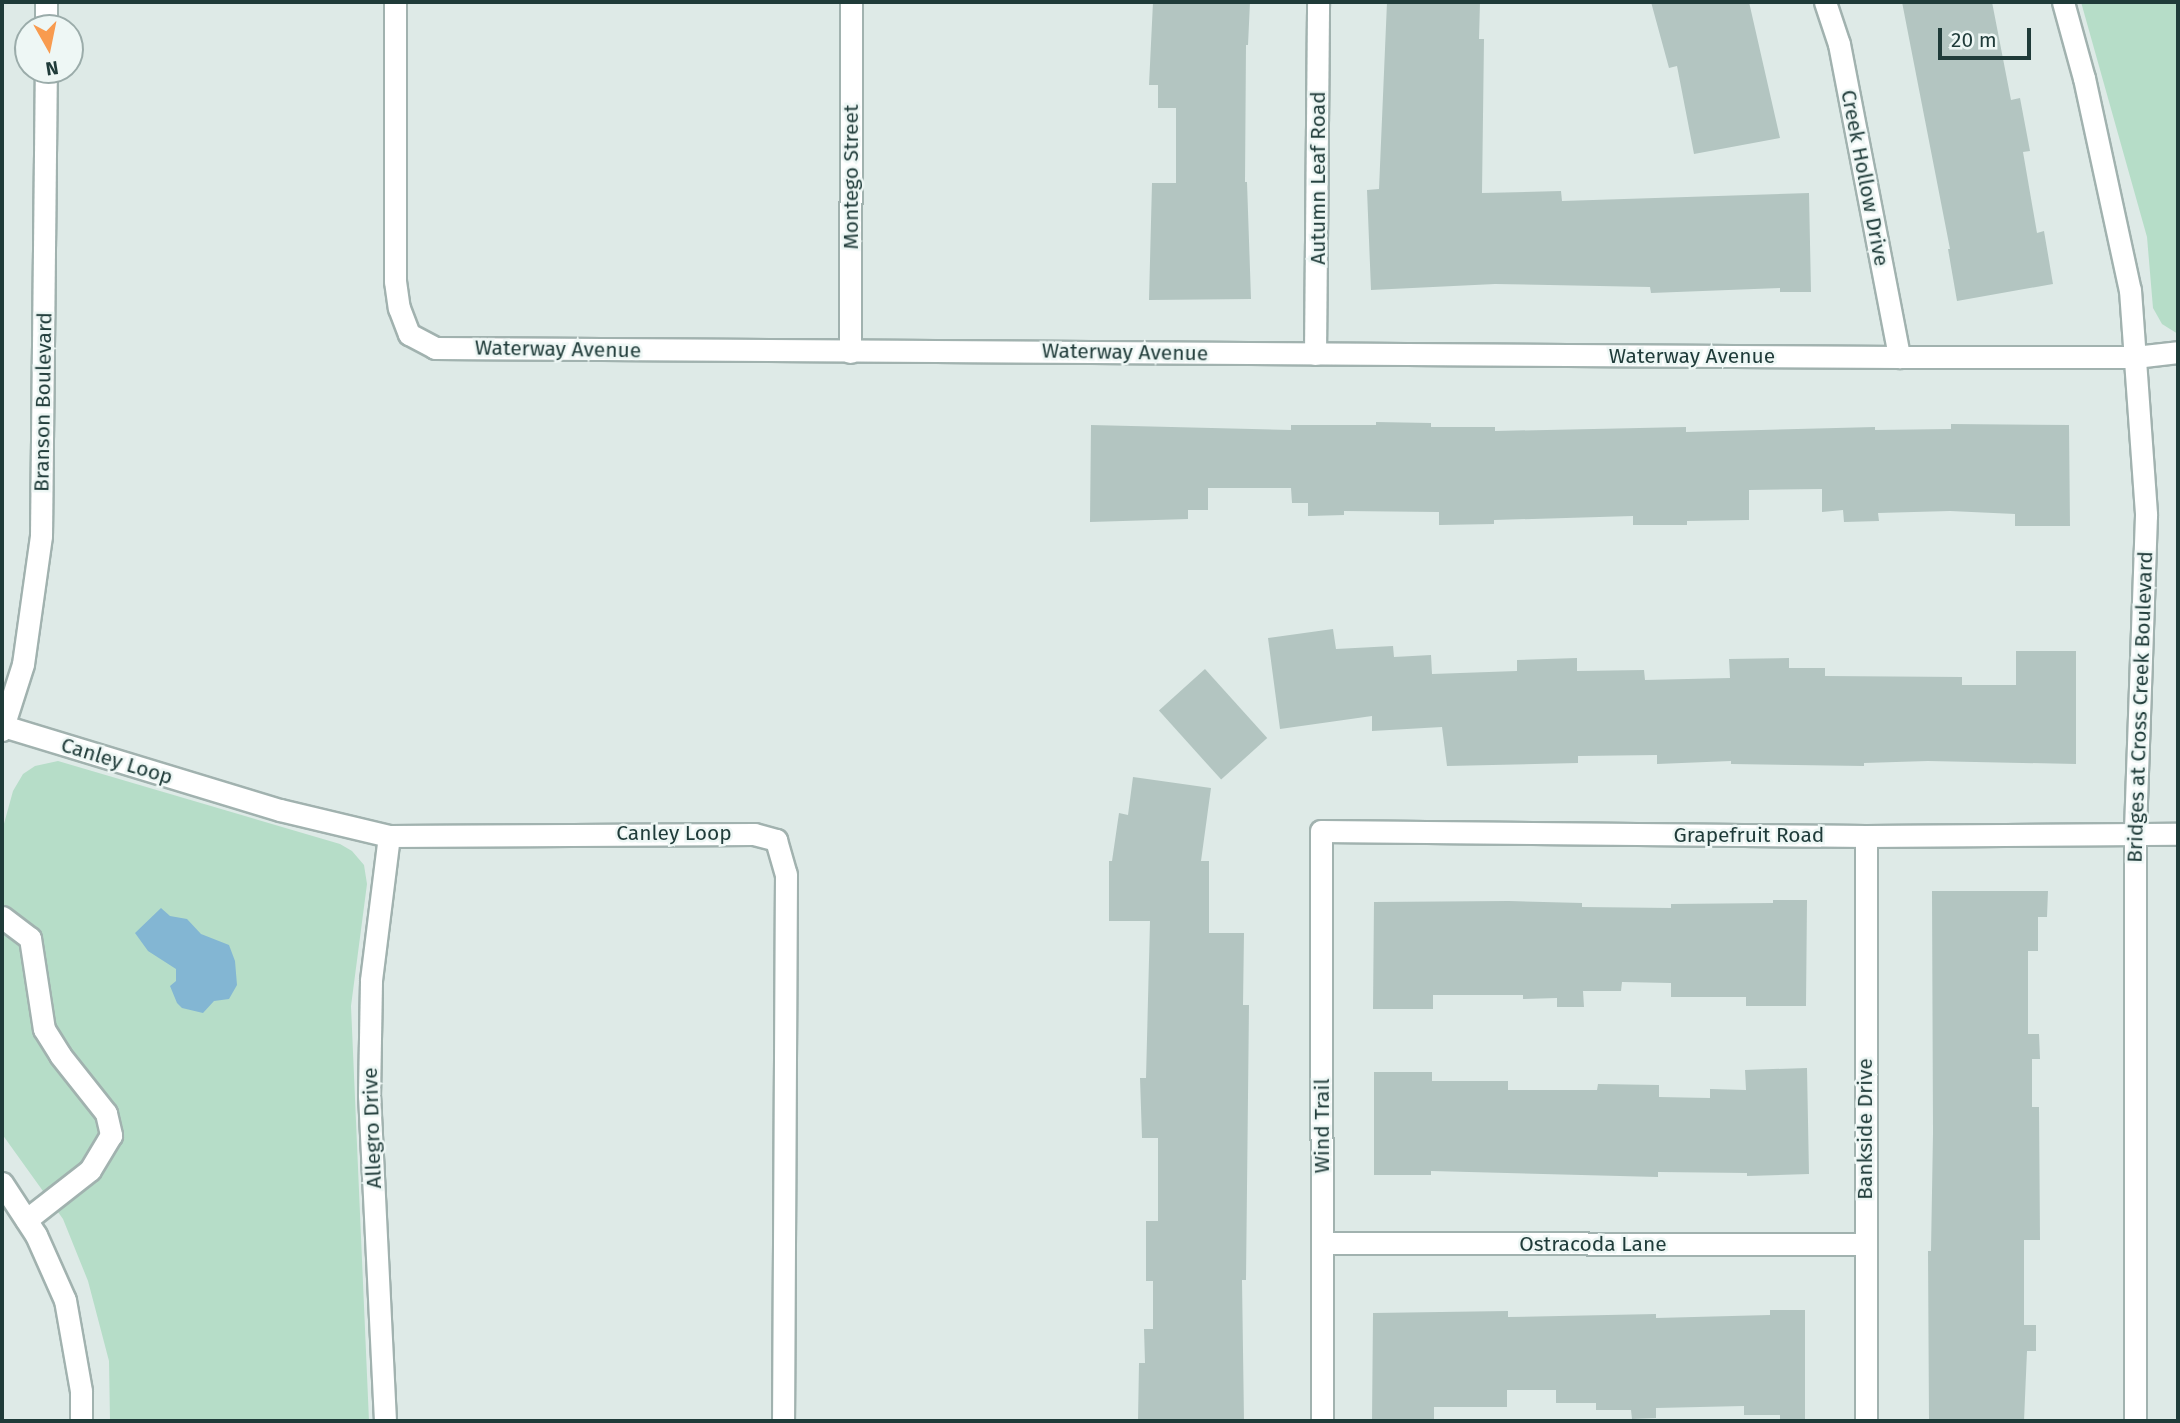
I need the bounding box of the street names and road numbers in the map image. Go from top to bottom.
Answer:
street label: Creek Hollow Drive [1836,88,1894,268]
street label: Autumn Leaf Road [1305,91,1331,265]
street label: Montego Street [838,104,864,250]
street label: Branson Boulevard [29,312,57,492]
street label: Waterway Avenue [475,335,641,363]
street label: Waterway Avenue [1042,338,1208,366]
street label: Waterway Avenue [1609,343,1775,369]
street label: Bridges at Cross Creek Boulevard [2122,551,2158,863]
street label: Canley Loop [58,732,176,790]
street label: Canley Loop [616,820,732,846]
street label: Grapefruit Road [1674,822,1824,848]
street label: Bankside Drive [1852,1058,1878,1200]
street label: Allegro Drive [357,1067,387,1189]
street label: Wind Trail [1309,1079,1335,1173]
street label: Ostracoda Lane [1519,1231,1667,1257]

